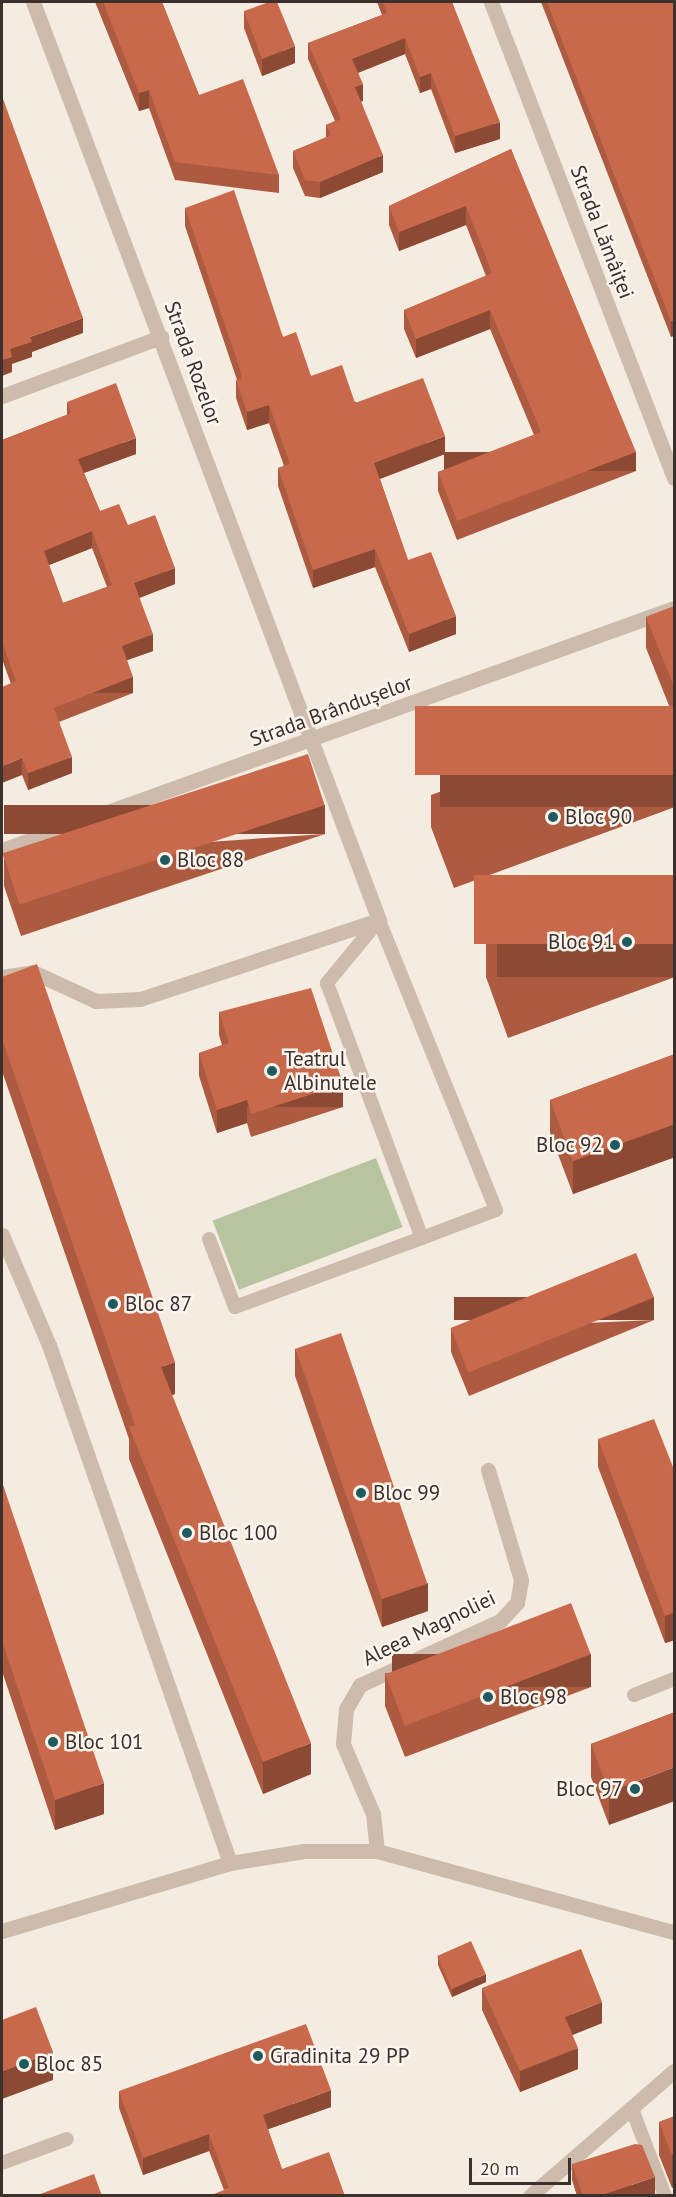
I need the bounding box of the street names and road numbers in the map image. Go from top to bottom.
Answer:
street label: Strada Lămâiței [565,162,639,302]
street label: Strada Rozelor [159,298,227,428]
street label: Strada Brândușelor [246,670,416,752]
street label: Aleea Magnoliei [358,1585,500,1671]

